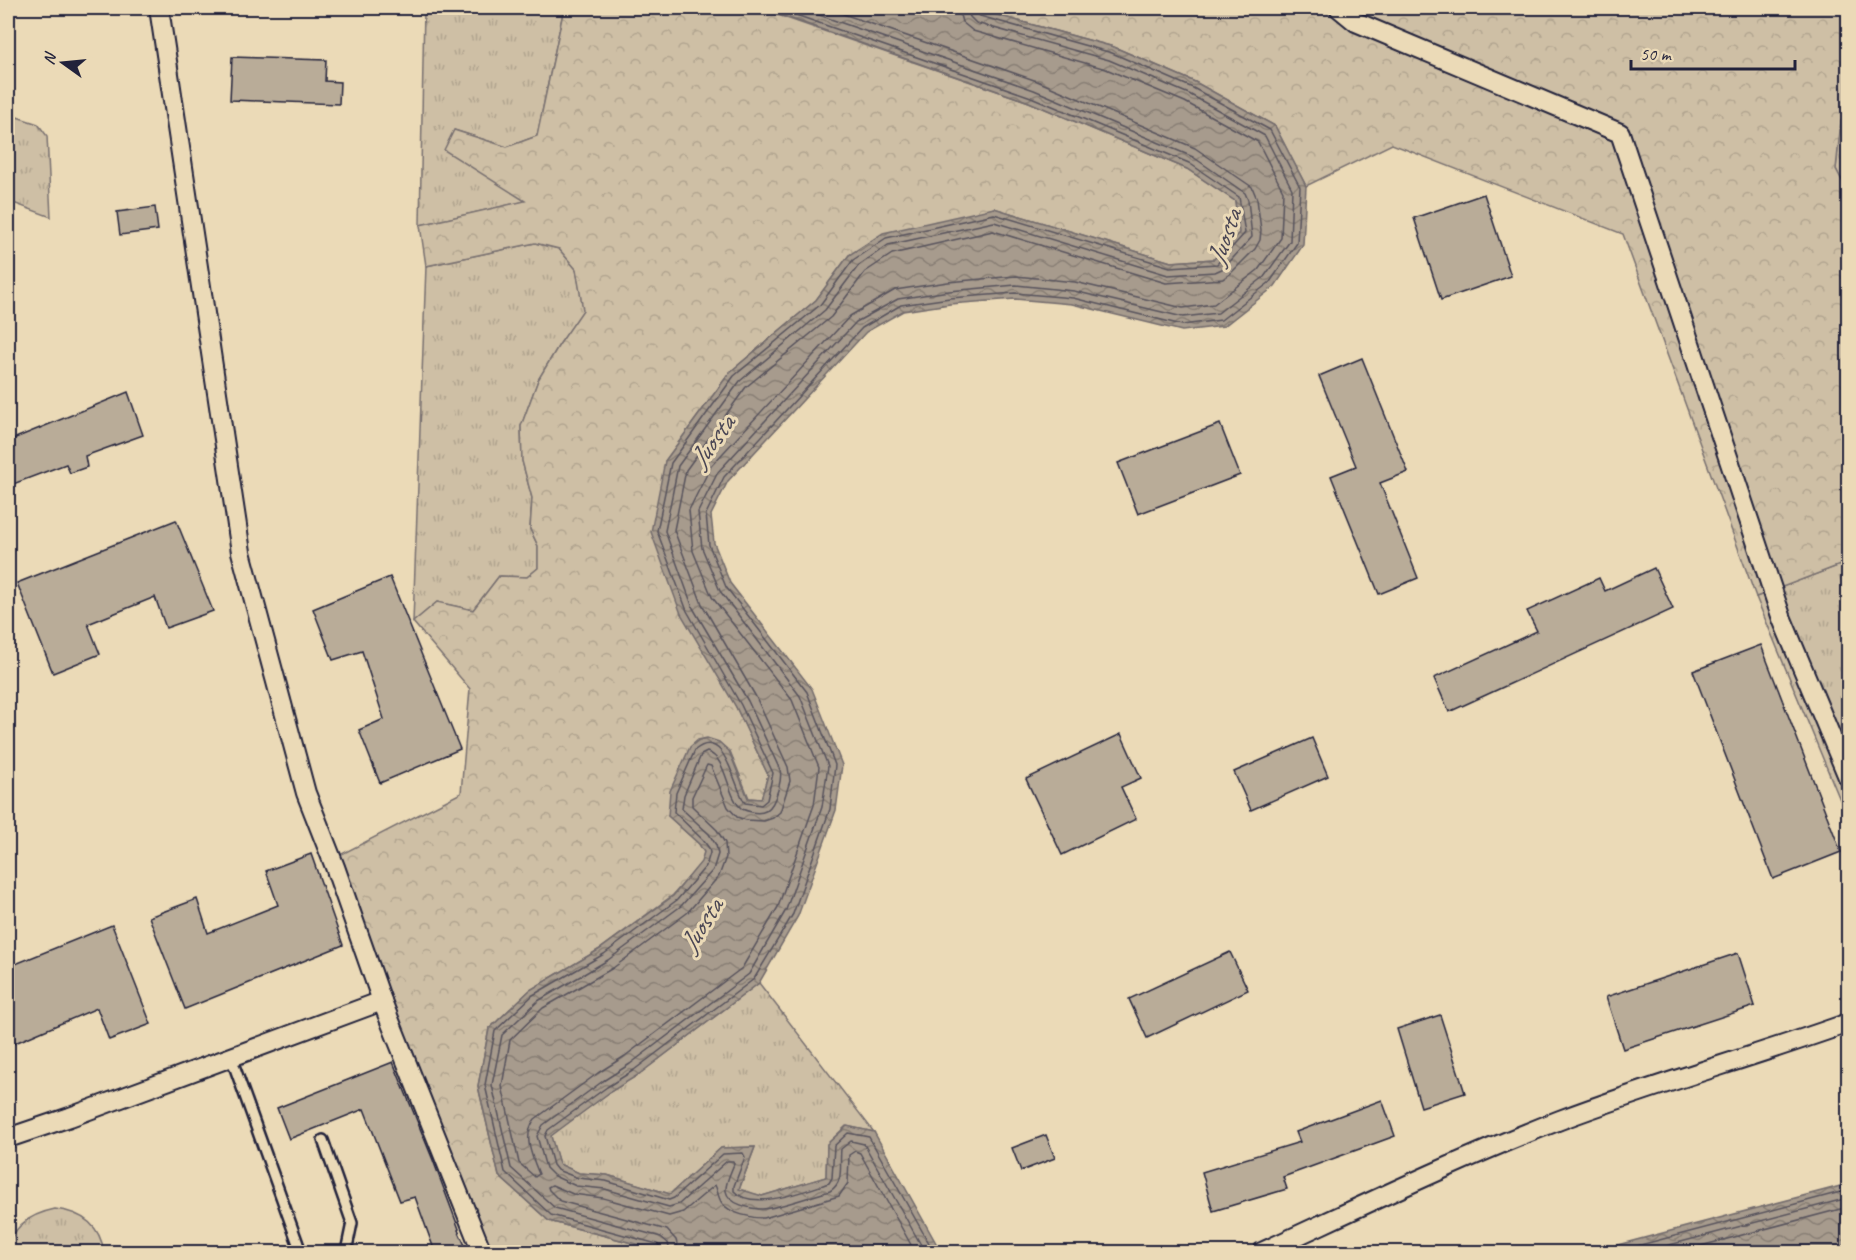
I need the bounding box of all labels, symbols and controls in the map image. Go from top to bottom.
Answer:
north arrow [33,33,93,93]
scale bar [1631,33,1794,71]
text: 50 m [1640,43,1673,65]
text: N [39,49,61,67]
water label: Juosta [1198,202,1250,271]
water label: Juosta [680,406,744,475]
water label: Juosta [671,890,732,960]

